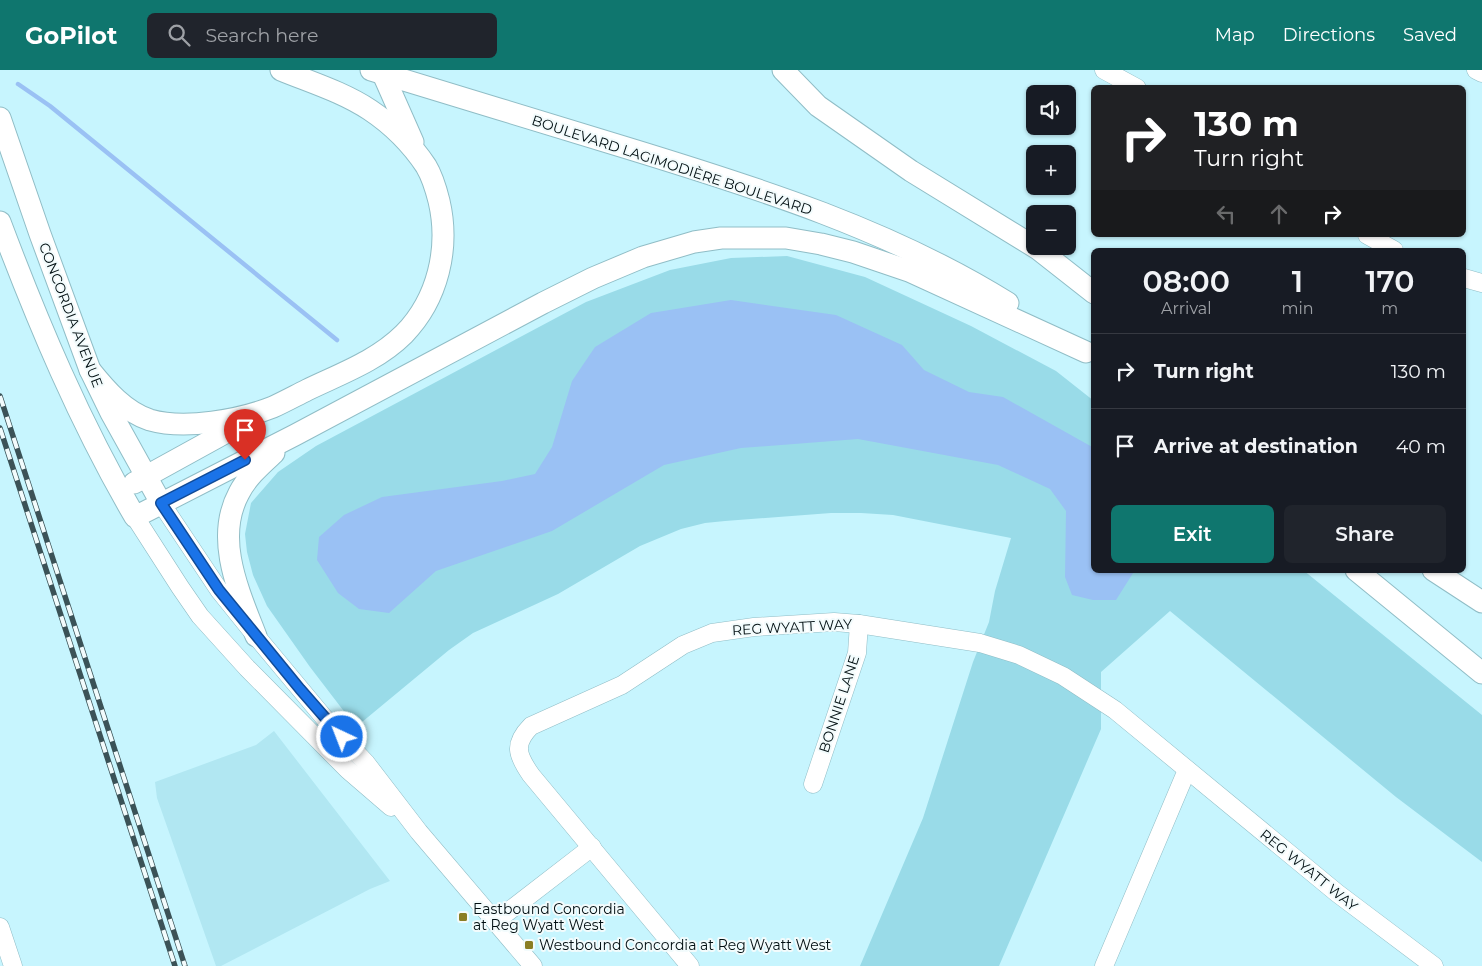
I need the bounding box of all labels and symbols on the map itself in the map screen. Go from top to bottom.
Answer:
street label: BOULEVARD LAGIMODIÈRE BOULEVARD [529,111,815,219]
street label: CONCORDIA AVENUE [35,240,107,390]
pin [224,409,266,460]
street label: REG WYATT WAY [731,615,853,639]
street label: BONNIE LANE [815,653,863,755]
position arrow [315,710,367,762]
street label: REG WYATT WAY [1257,825,1361,915]
place label: Eastbound Concordia at Reg Wyatt West [473,900,625,934]
marker: Eastbound Concordia at Reg Wyatt West [457,911,469,923]
place label: Westbound Concordia at Reg Wyatt West [539,936,832,954]
marker: Westbound Concordia at Reg Wyatt West [523,939,535,951]

